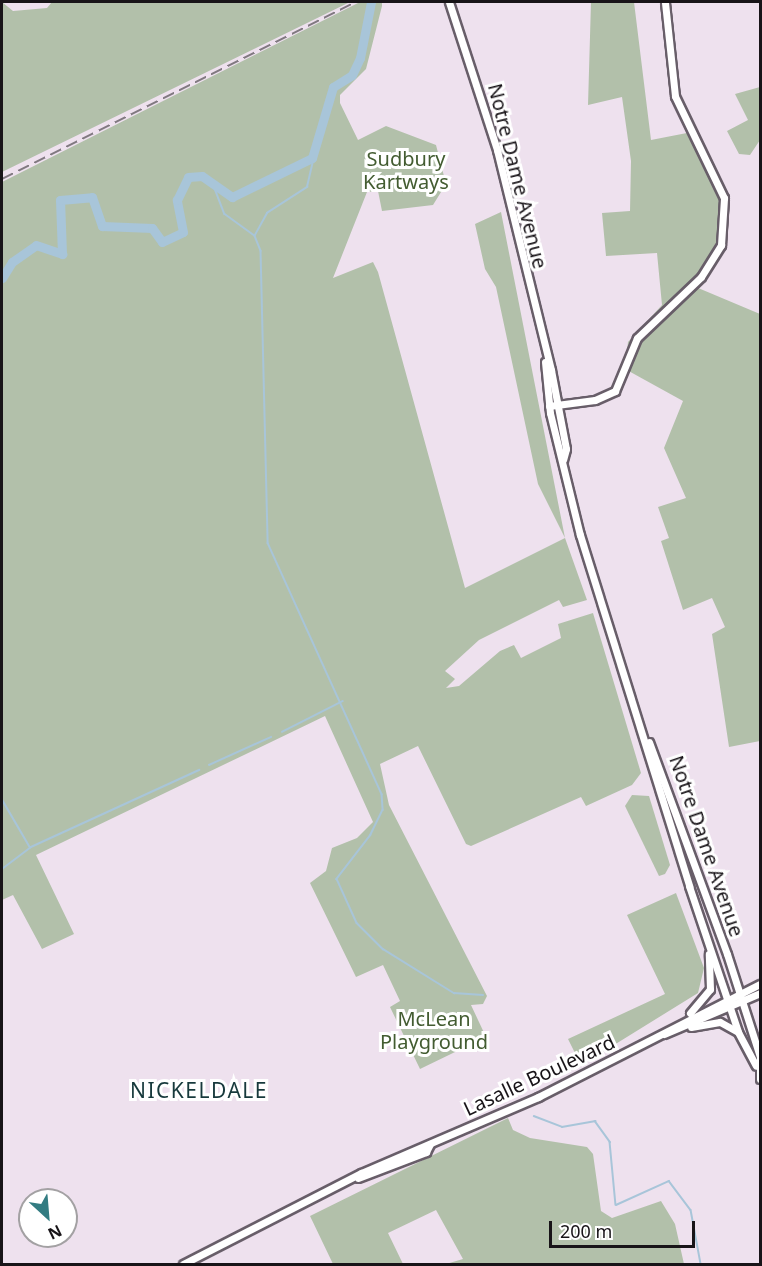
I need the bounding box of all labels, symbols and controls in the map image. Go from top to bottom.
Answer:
street label: Notre Dame Avenue [483,81,553,271]
park label: Sudbury Kartways [363,146,449,193]
street label: Notre Dame Avenue [665,752,749,940]
park label: McLean Playground [380,1006,488,1053]
street label: Lasalle Boulevard [459,1029,619,1121]
district label: NICKELDALE [130,1077,268,1103]
north arrow [18,1188,78,1248]
scale bar [552,1209,698,1247]
text: 200 m [560,1219,612,1243]
text: N [44,1220,66,1245]

